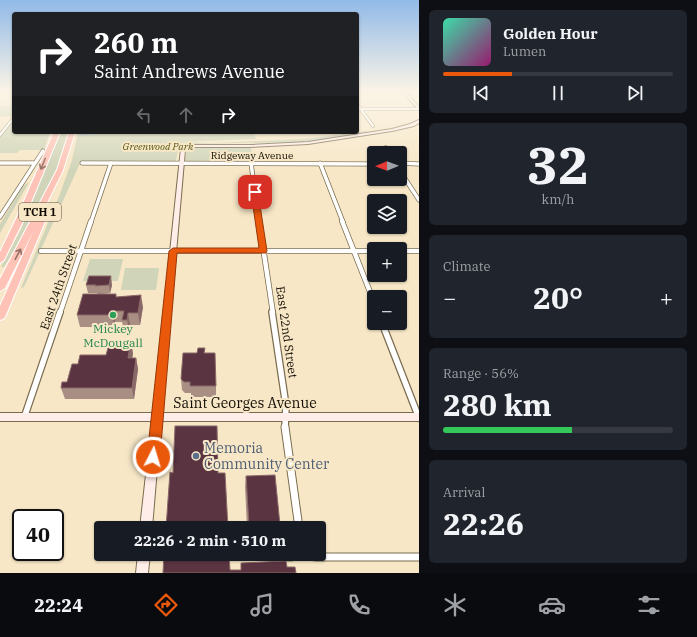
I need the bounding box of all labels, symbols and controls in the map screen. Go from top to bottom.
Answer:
text: 260 m [94,24,178,61]
text: Golden Hour [503,24,598,43]
icon: right [28,28,80,80]
text: Lumen [503,43,546,60]
text: Saint Andrews Avenue [94,60,285,83]
icon: previous [470,82,492,104]
icon: pause [547,82,569,104]
icon: next [624,82,646,104]
icon: left [133,104,155,126]
icon: ahead [175,104,197,126]
icon: right [217,104,239,126]
text: 32 [527,131,589,198]
park label: Greenwood Park [123,140,194,153]
north arrow [367,146,407,186]
map controls [367,146,407,330]
street label: Ridgeway Avenue [211,149,293,162]
one-way arrow [39,158,47,170]
pin [238,175,272,209]
icon: arrive [244,181,266,203]
text: km/h [542,191,574,208]
button: layers [367,194,407,234]
road number: TCH 1 [19,203,61,221]
street label: East 24th Street [36,242,80,332]
button: + [367,242,407,282]
one-way arrow [15,248,22,260]
text: Climate [443,258,490,275]
text: 20° [533,278,583,317]
text: − [443,283,456,312]
text: + [660,283,673,312]
street label: East 22nd Street [273,285,301,379]
button: − [367,290,407,330]
marker: Mickey McDougall [108,310,118,320]
place label: Mickey McDougall [83,321,143,350]
text: Range · 56% [443,365,519,382]
text: 280 km [443,385,552,424]
street label: Saint Georges Avenue [173,394,317,412]
position arrow [132,436,174,478]
place label: Memoria Community Center [204,439,330,473]
marker: Memoria Community Center [191,451,201,461]
text: Arrival [443,484,485,501]
text: 22:26 [443,504,524,543]
speed limit sign: 40 [12,509,64,561]
text: 22:26 · 2 min · 510 m [134,531,286,550]
icon: directions [152,591,180,619]
icon: music [248,591,276,619]
icon: phone [345,591,373,619]
icon: climate [441,591,469,619]
icon: car [538,591,566,619]
icon: filters [635,591,663,619]
text: 22:24 [34,594,83,617]

